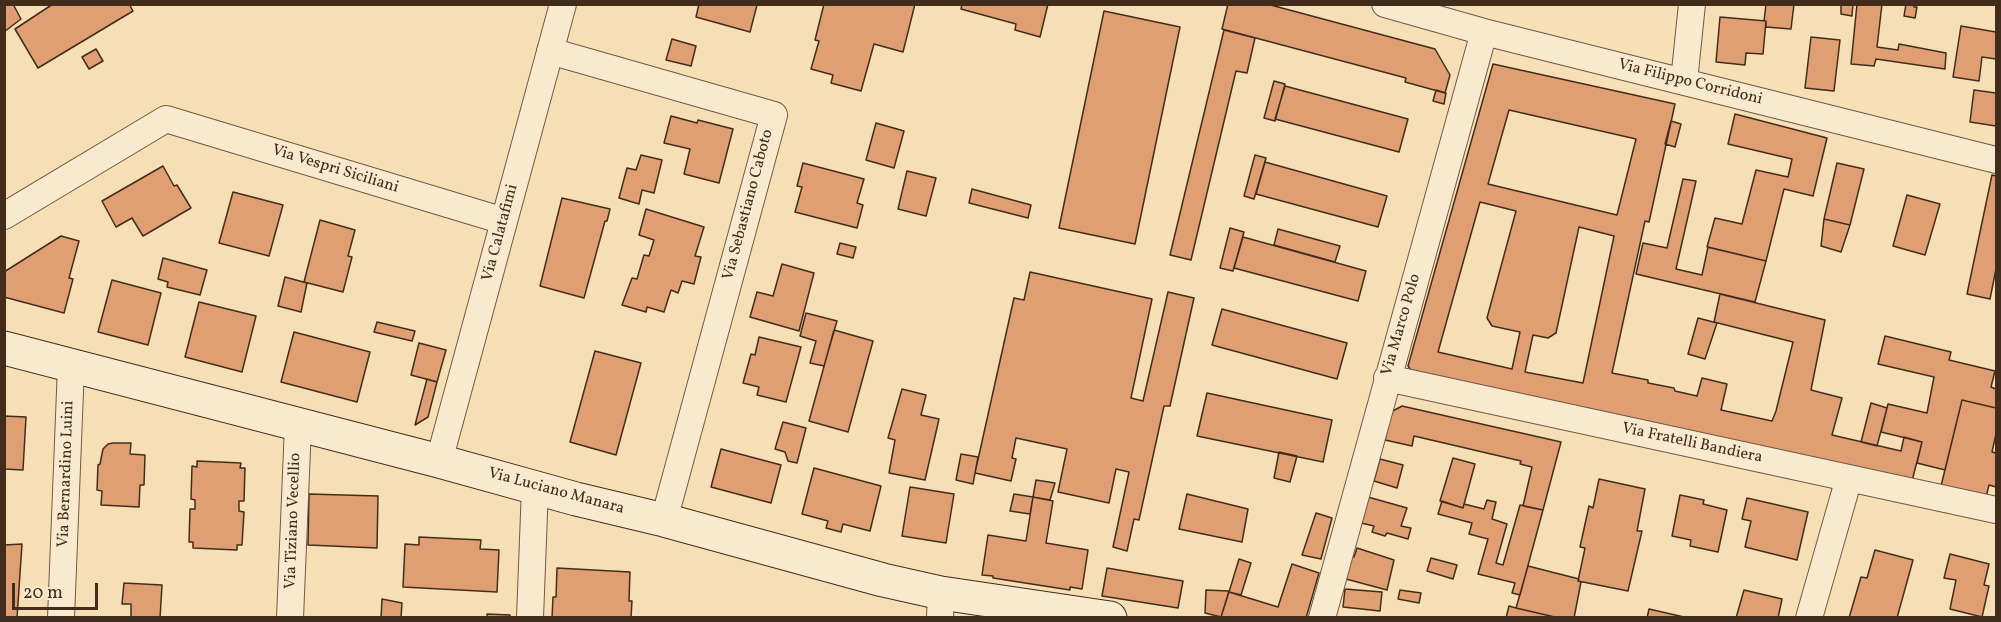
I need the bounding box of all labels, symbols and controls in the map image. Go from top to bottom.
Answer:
street label: Via Filippo Corridoni [1616,56,1764,110]
street label: Via Sebastiano Caboto [720,127,778,283]
street label: Via Vespri Siciliani [269,142,401,198]
street label: Via Calatafimi [479,182,523,284]
street label: Via Marco Polo [1378,272,1426,378]
street label: Via Bernardino Luini [55,400,79,548]
street label: Via Fratelli Bandiera [1620,420,1764,468]
street label: Via Tiziano Vecellio [282,453,306,589]
street label: Via Luciano Manara [486,465,626,519]
scale bar [15,571,100,609]
text: 20 m [23,581,63,606]

